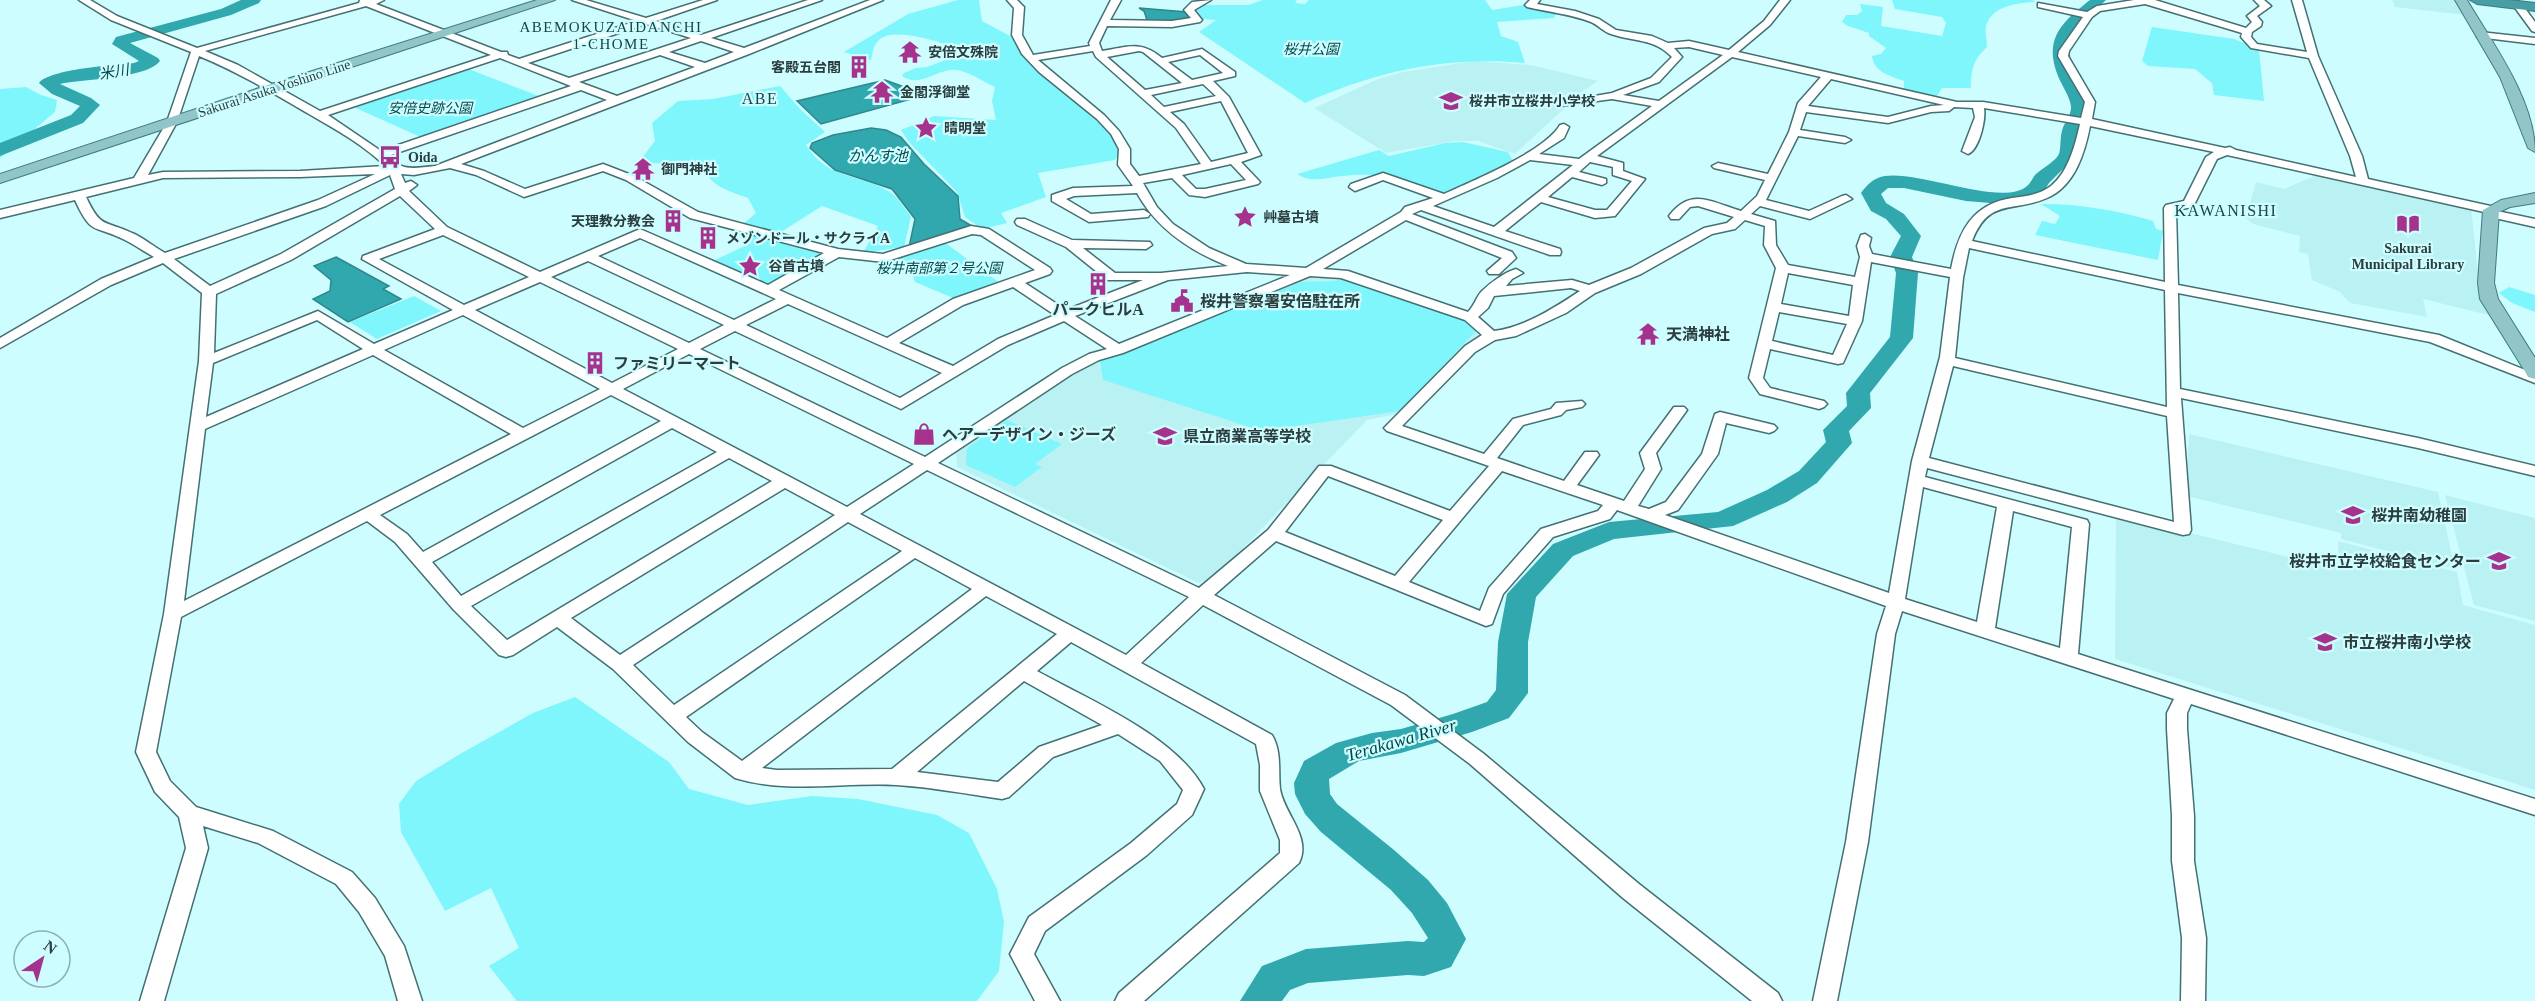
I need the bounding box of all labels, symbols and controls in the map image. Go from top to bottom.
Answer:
district label: ABEMOKUZAIDANCHI 1-CHOME [519,19,703,52]
temple icon: 安倍文殊院 [897,39,923,65]
park label: 桜井公園 [1283,42,1341,57]
place label: 安倍文殊院 [928,45,998,60]
building icon: 客殿五台閣 [846,54,872,80]
street label: Sakurai Asuka Yoshino Line [196,57,352,120]
place label: 客殿五台閣 [771,60,841,75]
water label: 米川 [98,61,132,82]
temple icon: 金閣浮御堂 [869,79,895,105]
place label: 金閣浮御堂 [900,85,970,100]
school or university icon: 桜井市立桜井小学校 [1438,88,1464,114]
district label: ABE [742,90,778,107]
place label: 桜井市立桜井小学校 [1469,93,1595,109]
park label: 安倍史跡公園 [388,101,474,116]
place icon: 晴明堂 [913,115,939,141]
place label: 晴明堂 [944,121,986,136]
bus stop icon: Oida [377,144,403,170]
water label: かんす池 [848,148,910,164]
place label: Oida [408,150,438,165]
temple icon: 御門神社 [630,156,656,182]
place label: 御門神社 [661,161,717,177]
district label: KAWANISHI [2175,202,2277,219]
place icon: 艸墓古墳 [1232,204,1258,230]
building icon: 天理教分教会 [660,208,686,234]
place label: 艸墓古墳 [1263,210,1319,225]
library icon: Sakurai Municipal Library [2395,211,2421,237]
place label: 天理教分教会 [571,214,655,229]
building icon: メゾンドール・サクライA [695,225,721,251]
place label: メゾンドール・サクライA [726,230,891,246]
place label: Sakurai Municipal Library [2352,241,2464,272]
place icon: 谷首古墳 [737,253,763,279]
place label: 谷首古墳 [768,259,824,274]
park label: 桜井南部第２号公園 [876,261,1004,276]
building icon: パークヒルA [1085,271,1111,297]
public building icon: 桜井警察署安倍駐在所 [1169,288,1195,314]
place label: 桜井警察署安倍駐在所 [1200,292,1360,310]
place label: パークヒルA [1052,301,1144,318]
temple icon: 天満神社 [1635,321,1661,347]
place label: 天満神社 [1666,325,1730,343]
building icon: ファミリーマート [582,350,608,376]
place label: ファミリーマート [613,355,741,372]
shop icon: ヘアーデザイン・ジーズ [911,421,937,447]
school or university icon: 県立商業高等学校 [1152,423,1178,449]
place label: ヘアーデザイン・ジーズ [942,426,1116,443]
place label: 県立商業高等学校 [1183,428,1311,445]
school or university icon: 桜井南幼稚園 [2340,502,2366,528]
place label: 桜井南幼稚園 [2371,506,2467,524]
school or university icon: 桜井市立学校給食センター [2486,548,2512,574]
place label: 桜井市立学校給食センター [2289,552,2481,570]
school or university icon: 市立桜井南小学校 [2312,629,2338,655]
place label: 市立桜井南小学校 [2343,633,2471,651]
water label: Terakawa River [1344,714,1459,765]
north arrow [12,929,72,989]
text: N [41,937,61,958]

